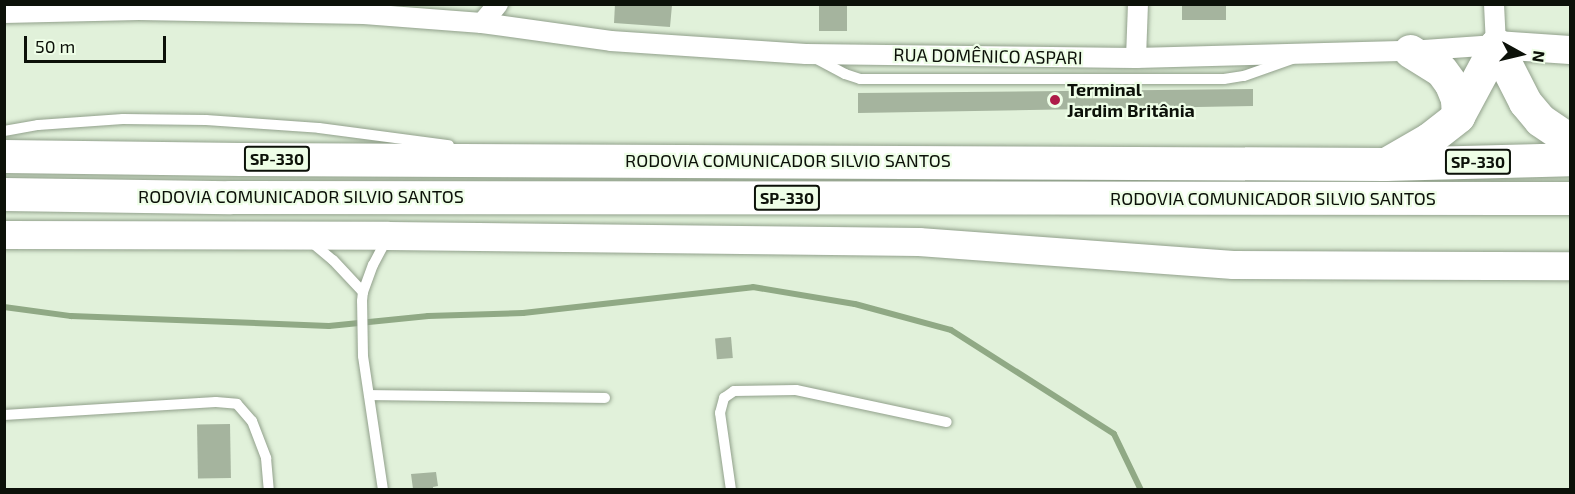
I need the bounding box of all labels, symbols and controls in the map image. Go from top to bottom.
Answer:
scale bar [27,24,170,62]
north arrow [1491,24,1551,84]
text: 50 m [35,35,75,57]
street label: RUA DOMÊNICO ASPARI [893,44,1083,68]
text: N [1529,50,1550,64]
place label: Terminal Jardim Britânia [1067,79,1195,122]
marker: Terminal Jardim Britânia [1048,93,1062,107]
road number: SP-330 [242,146,312,172]
street label: RODOVIA COMUNICADOR SILVIO SANTOS [625,149,951,171]
road number: SP-330 [1444,149,1512,175]
street label: RODOVIA COMUNICADOR SILVIO SANTOS [138,185,464,207]
road number: SP-330 [752,185,822,211]
street label: RODOVIA COMUNICADOR SILVIO SANTOS [1110,187,1436,209]

